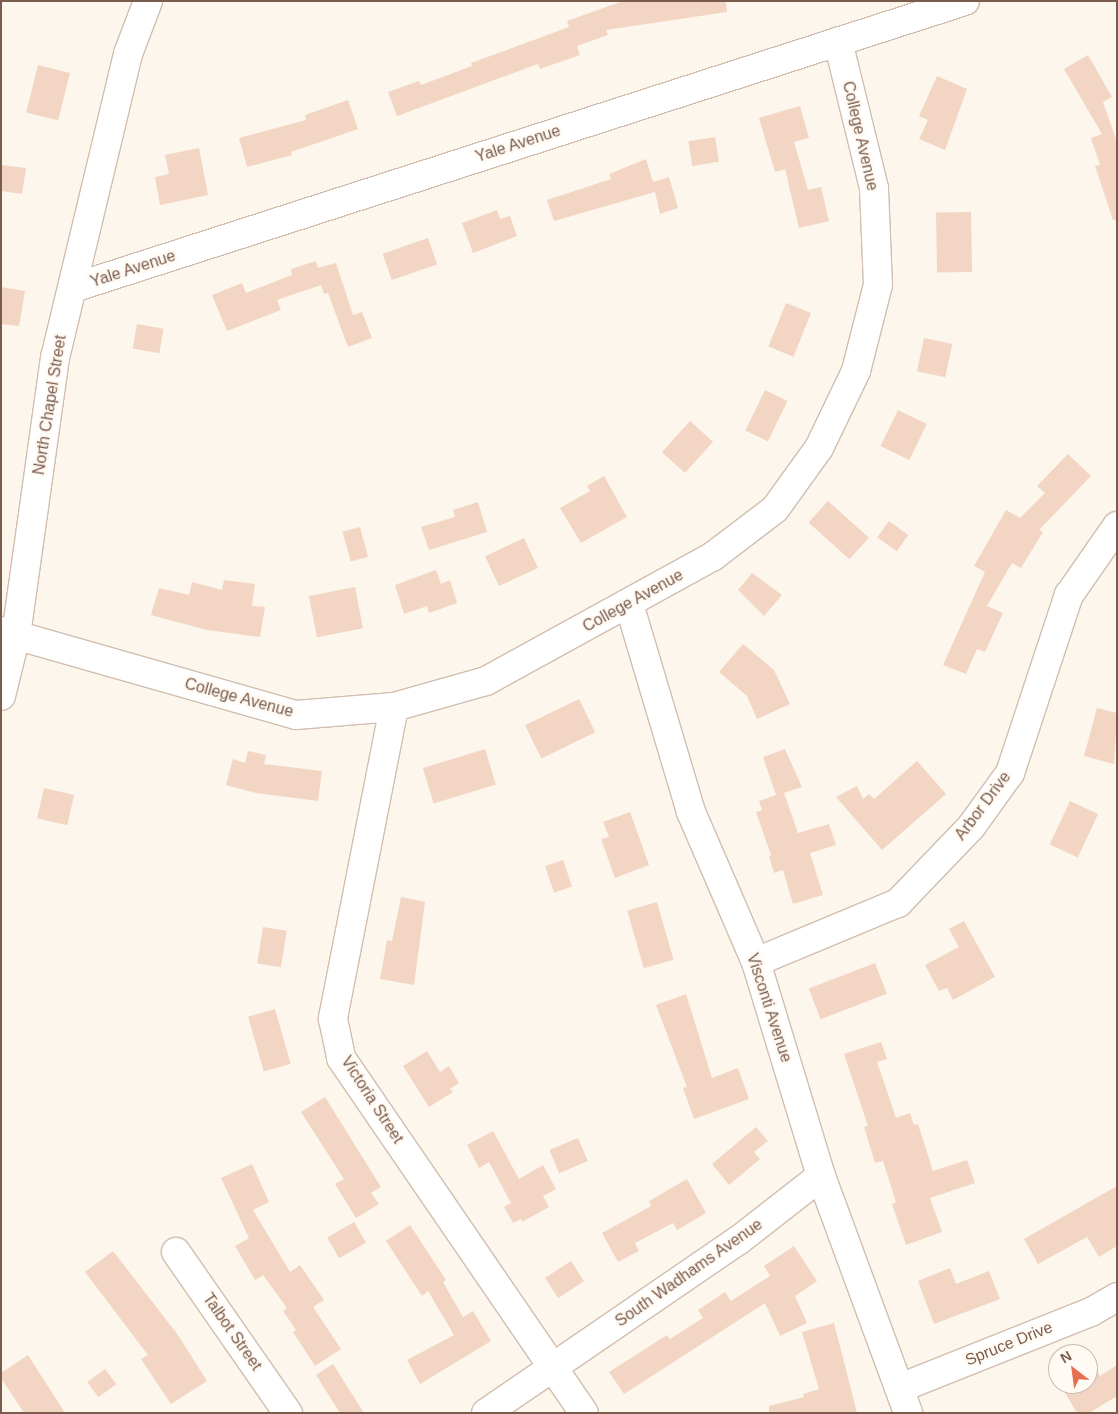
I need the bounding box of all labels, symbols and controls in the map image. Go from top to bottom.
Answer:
street label: College Avenue [838,79,882,193]
street label: Yale Avenue [473,121,563,167]
street label: Yale Avenue [88,246,178,292]
street label: North Chapel Street [29,334,71,476]
street label: College Avenue [579,565,687,637]
street label: College Avenue [182,674,296,722]
street label: Arbor Drive [951,768,1015,844]
street label: Visconti Avenue [742,951,796,1065]
street label: Victoria Street [337,1053,407,1147]
street label: South Wadhams Avenue [611,1215,767,1331]
street label: Talbot Street [198,1290,266,1374]
street label: Spruce Drive [963,1318,1055,1370]
north arrow [1048,1344,1098,1394]
text: N [1058,1347,1074,1366]

